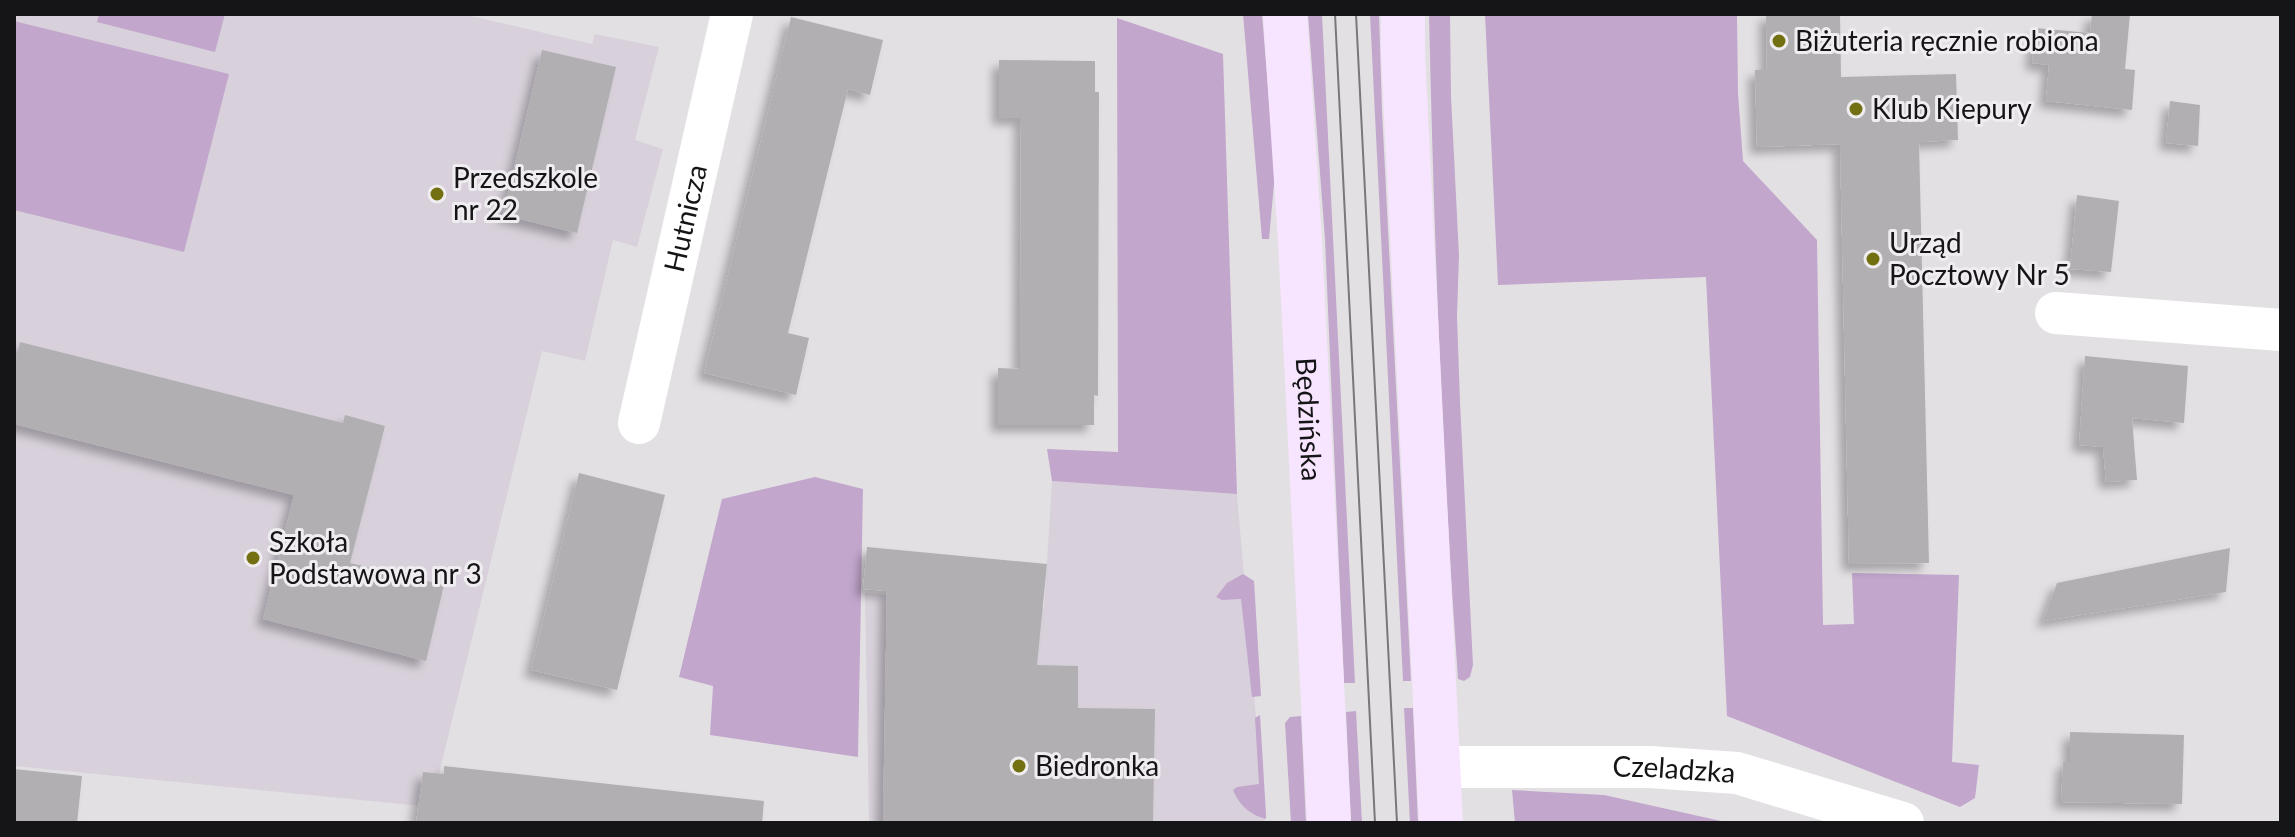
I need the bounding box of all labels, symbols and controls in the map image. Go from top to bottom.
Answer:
place label: Biżuteria ręcznie robiona [1795,23,2099,57]
marker: Biżuteria ręcznie robiona [1770,32,1788,50]
place label: Klub Kiepury [1872,91,2032,125]
marker: Klub Kiepury [1847,100,1865,118]
place label: Przedszkole nr 22 [453,160,598,226]
street label: Hutnicza [656,161,713,275]
marker: Przedszkole nr 22 [428,185,446,203]
place label: Urząd Pocztowy Nr 5 [1889,225,2070,291]
marker: Urząd Pocztowy Nr 5 [1864,250,1882,268]
street label: Będzińska [1290,357,1330,482]
place label: Szkoła Podstawowa nr 3 [269,524,482,590]
marker: Szkoła Podstawowa nr 3 [244,549,262,567]
place label: Biedronka [1035,748,1159,782]
street label: Czeladzka [1613,749,1737,789]
marker: Biedronka [1010,757,1028,775]

